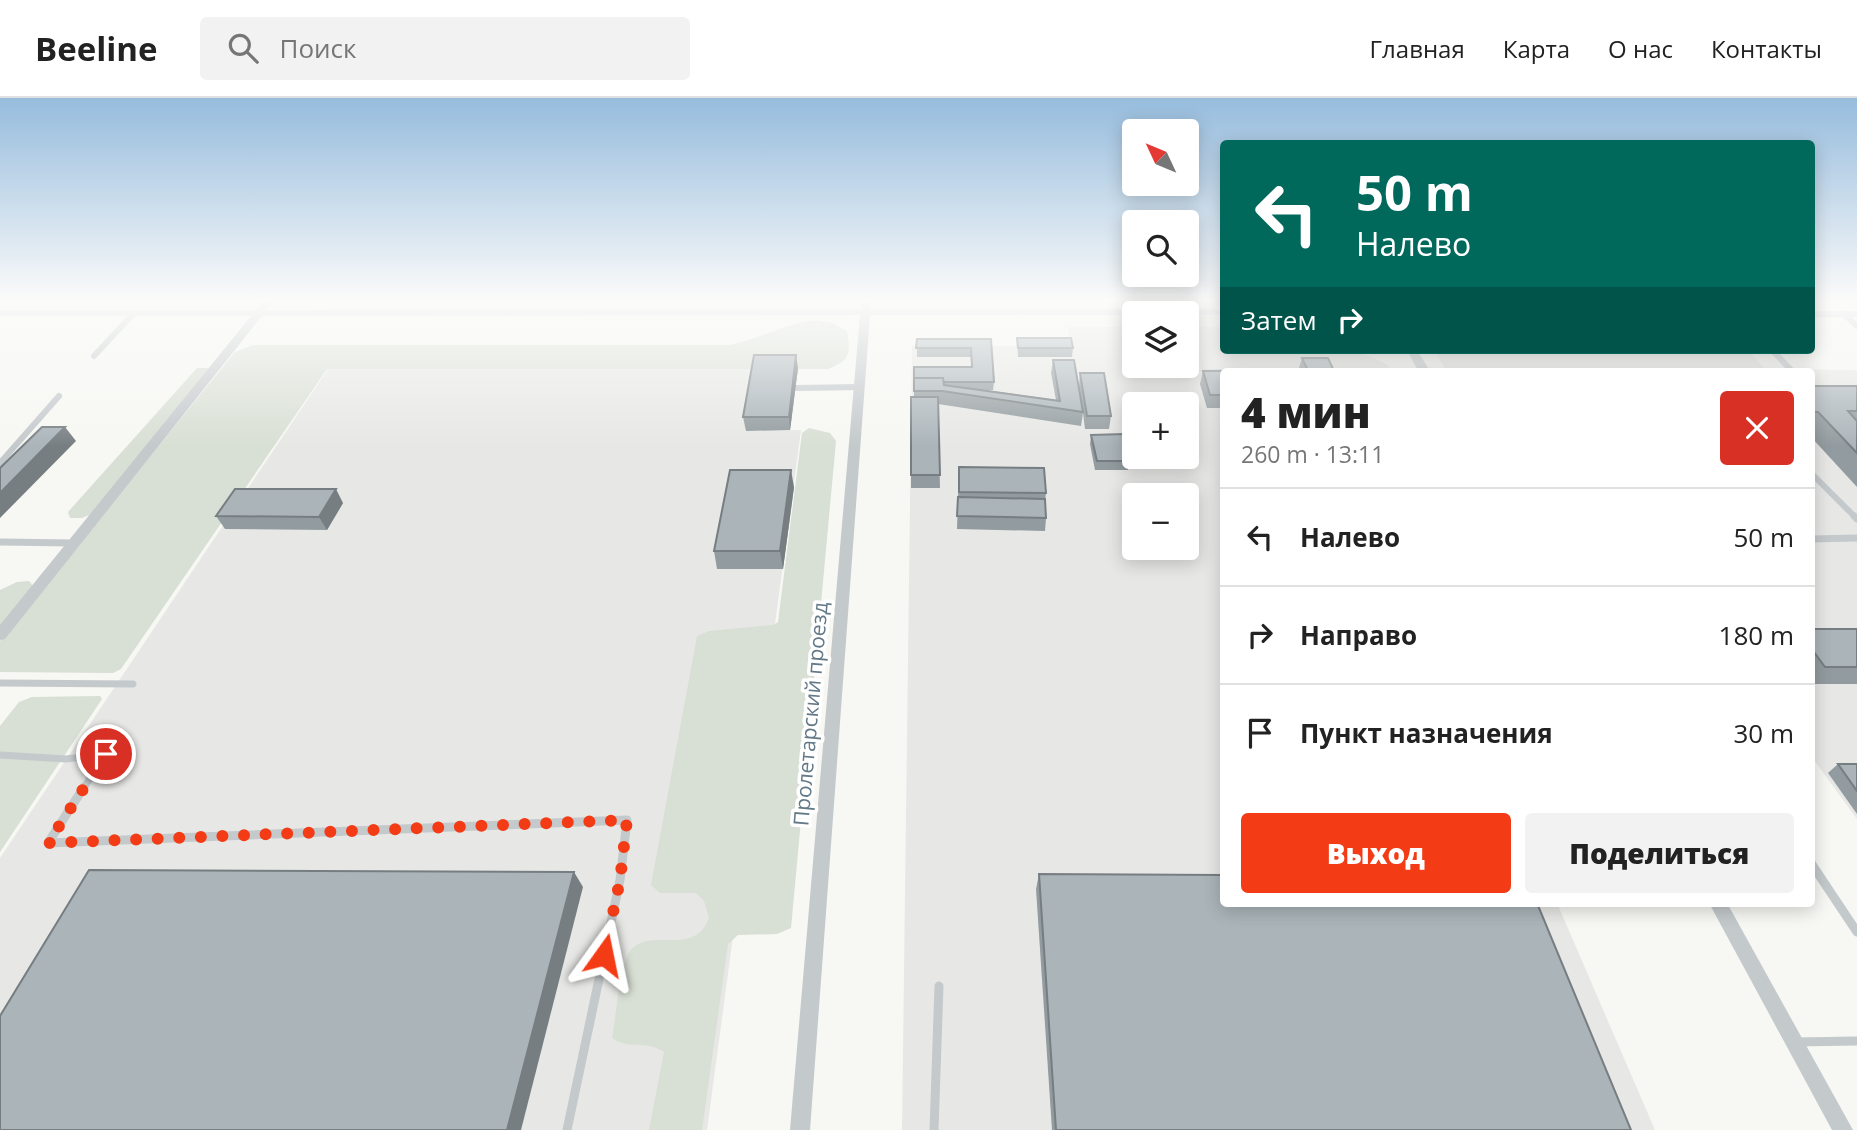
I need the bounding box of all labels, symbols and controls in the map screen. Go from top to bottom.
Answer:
search box [200,17,690,80]
text: Beeline [35,26,158,71]
icon: search [224,29,262,67]
text: Поиск [280,30,356,66]
text: Главная [1370,32,1465,65]
text: Карта [1503,32,1570,65]
text: О нас [1608,32,1673,65]
text: Контакты [1711,32,1822,65]
north arrow [1122,119,1199,196]
map controls [1122,119,1199,560]
text: 50 m [1356,159,1473,225]
icon: left [1241,168,1332,259]
button: search [1122,210,1199,287]
text: Налево [1356,222,1471,265]
button: layers [1122,301,1199,378]
icon: right [1331,301,1369,339]
text: Затем [1241,302,1317,338]
text: 4 мин [1241,383,1371,440]
button: close [1720,391,1794,465]
button: + [1122,392,1199,469]
text: 260 m · 13:11 [1241,438,1384,470]
button: − [1122,483,1199,560]
icon: left [1241,518,1279,556]
text: Налево [1300,519,1400,555]
text: 50 m [1733,519,1794,555]
street label: Пролетарский проезд [786,601,834,827]
icon: right [1241,616,1279,654]
text: Направо [1300,617,1417,653]
text: 180 m [1719,617,1794,653]
icon: arrive [1241,714,1279,752]
text: Пункт назначения [1300,715,1553,751]
text: 30 m [1733,715,1794,751]
pin [76,724,136,784]
icon: arrive [87,735,125,773]
button: Выход [1241,813,1511,893]
button: Поделиться [1525,813,1794,893]
position arrow [567,918,641,992]

